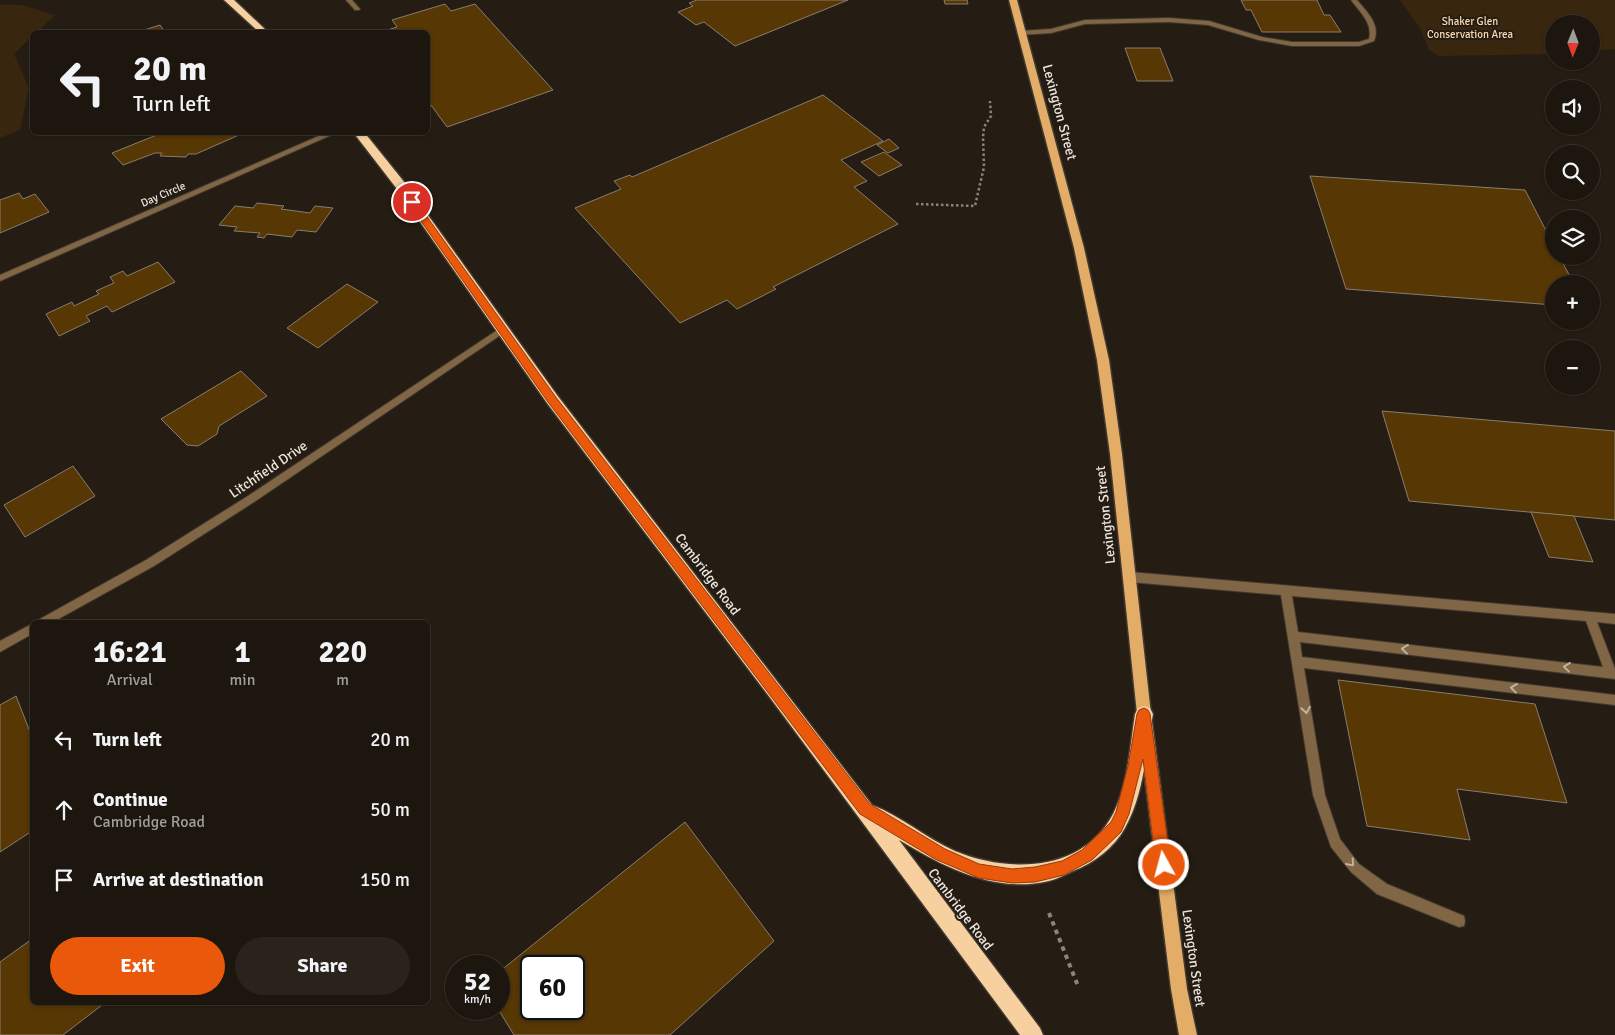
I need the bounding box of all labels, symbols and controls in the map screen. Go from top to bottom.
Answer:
park label: Shaker Glen Conservation Area [1427,15,1513,41]
north arrow [1545,15,1600,70]
map controls [1545,15,1600,395]
text: 20 m [133,47,207,90]
icon: left [50,50,115,115]
street label: Lexington Street [1039,62,1081,162]
button: sound [1545,80,1600,135]
text: Turn left [133,90,211,117]
button: search [1545,145,1600,200]
street label: Day Circle [139,179,188,210]
pin [391,181,433,223]
icon: arrive [398,188,426,216]
button: layers [1545,210,1600,265]
button: + [1545,275,1600,330]
button: − [1545,340,1600,395]
street label: Litchfield Drive [226,437,311,502]
street label: Lexington Street [1092,465,1119,565]
street label: Cambridge Road [671,530,744,619]
text: 16:21 [93,634,167,671]
text: 1 [234,634,251,671]
text: 220 [318,634,367,671]
one-way arrow [1401,644,1409,655]
one-way arrow [1562,662,1570,673]
text: Arrival [107,670,153,690]
text: min [230,670,255,690]
text: m [336,670,349,690]
one-way arrow [1510,683,1518,694]
one-way arrow [1300,706,1310,715]
icon: left [50,726,78,754]
text: Turn left [93,728,162,752]
text: 20 m [370,728,410,752]
text: Continue [93,788,168,812]
icon: ahead [50,796,78,824]
text: 50 m [370,798,410,822]
text: Cambridge Road [93,812,205,832]
position arrow [1137,838,1189,890]
one-way arrow [1346,858,1355,867]
street label: Cambridge Road [924,865,997,954]
icon: arrive [50,866,78,894]
text: Arrive at destination [93,868,264,892]
text: 150 m [360,868,410,892]
street label: Lexington Street [1178,908,1209,1008]
button: Exit [50,937,225,995]
button: Share [235,937,410,995]
speed limit sign: 60 [520,955,585,1020]
text: 52 [464,966,491,997]
text: km/h [464,992,491,1007]

